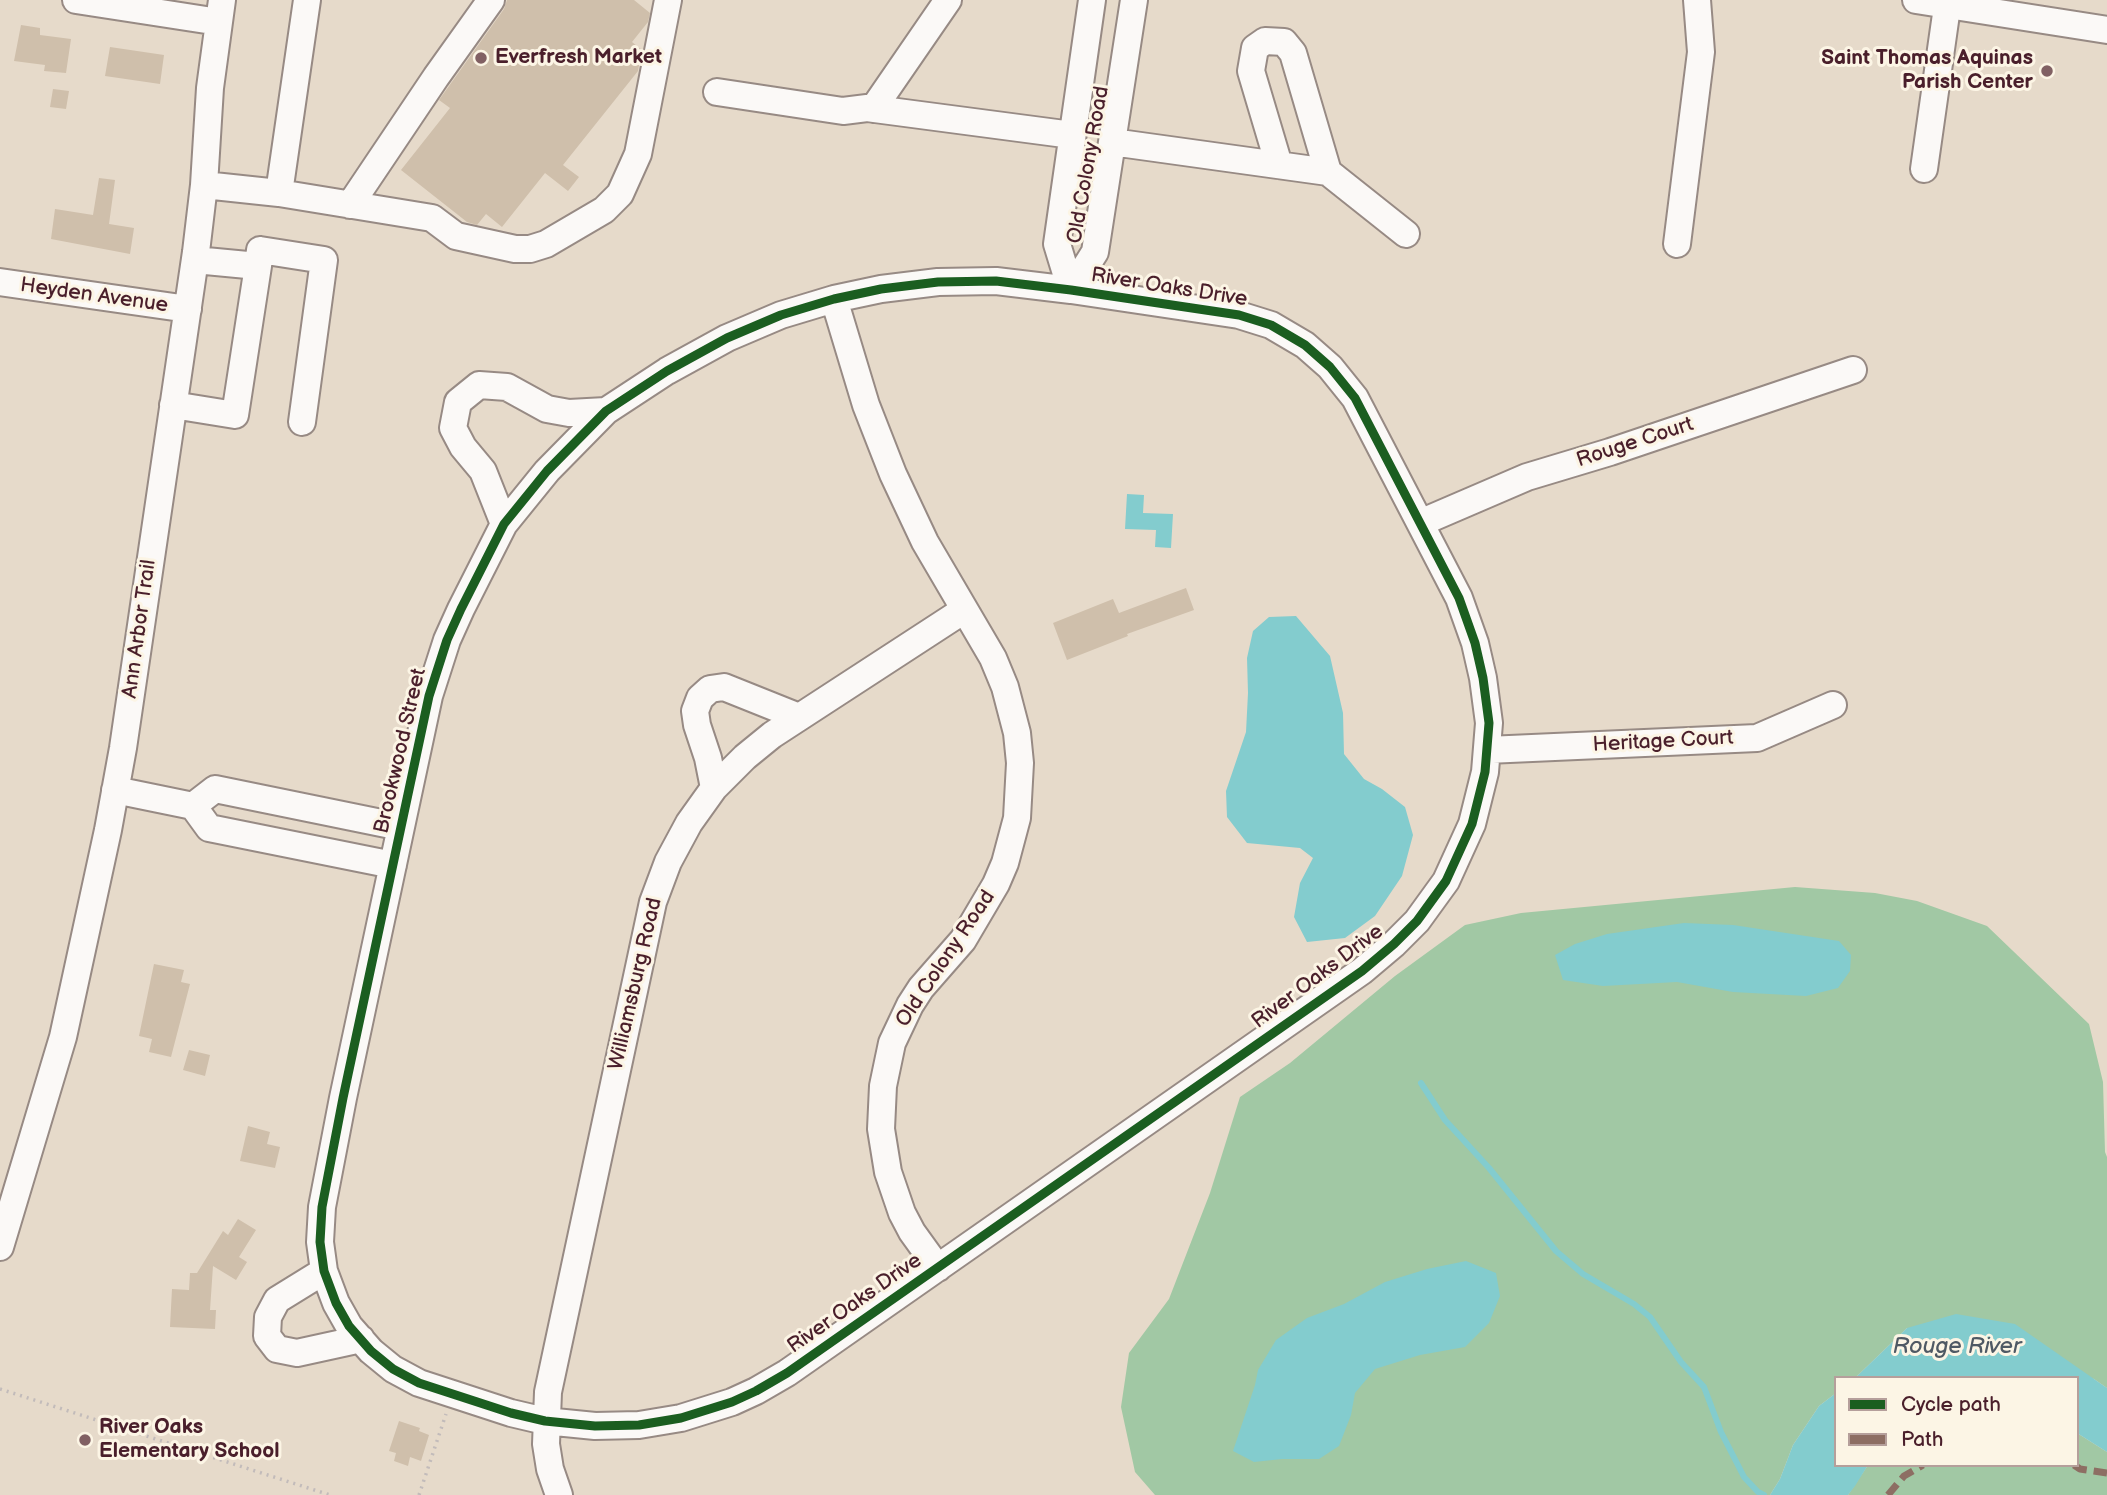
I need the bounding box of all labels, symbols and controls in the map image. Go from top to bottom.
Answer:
place label: Everfresh Market [495,45,662,71]
place label: Saint Thomas Aquinas Parish Center [1821,46,2033,96]
marker: Everfresh Market [473,50,489,66]
marker: Saint Thomas Aquinas Parish Center [2039,63,2055,79]
street label: Old Colony Road [1063,84,1115,246]
street label: River Oaks Drive [1089,263,1249,313]
street label: Heyden Avenue [18,273,170,319]
street label: Rouge Court [1573,412,1697,474]
street label: Ann Arbor Trail [118,558,162,700]
street label: Brookwood Street [370,666,432,836]
street label: Heritage Court [1592,726,1734,758]
street label: Old Colony Road [891,886,1001,1032]
street label: Williamsburg Road [604,895,668,1073]
street label: River Oaks Drive [1247,919,1389,1035]
street label: River Oaks Drive [783,1248,927,1360]
water label: Rouge River [1893,1333,2021,1361]
legend [1834,1376,2079,1467]
text: Cycle path [1901,1392,2001,1417]
place label: River Oaks Elementary School [99,1415,279,1465]
text: Path [1901,1427,1943,1452]
marker: River Oaks Elementary School [77,1432,93,1448]

